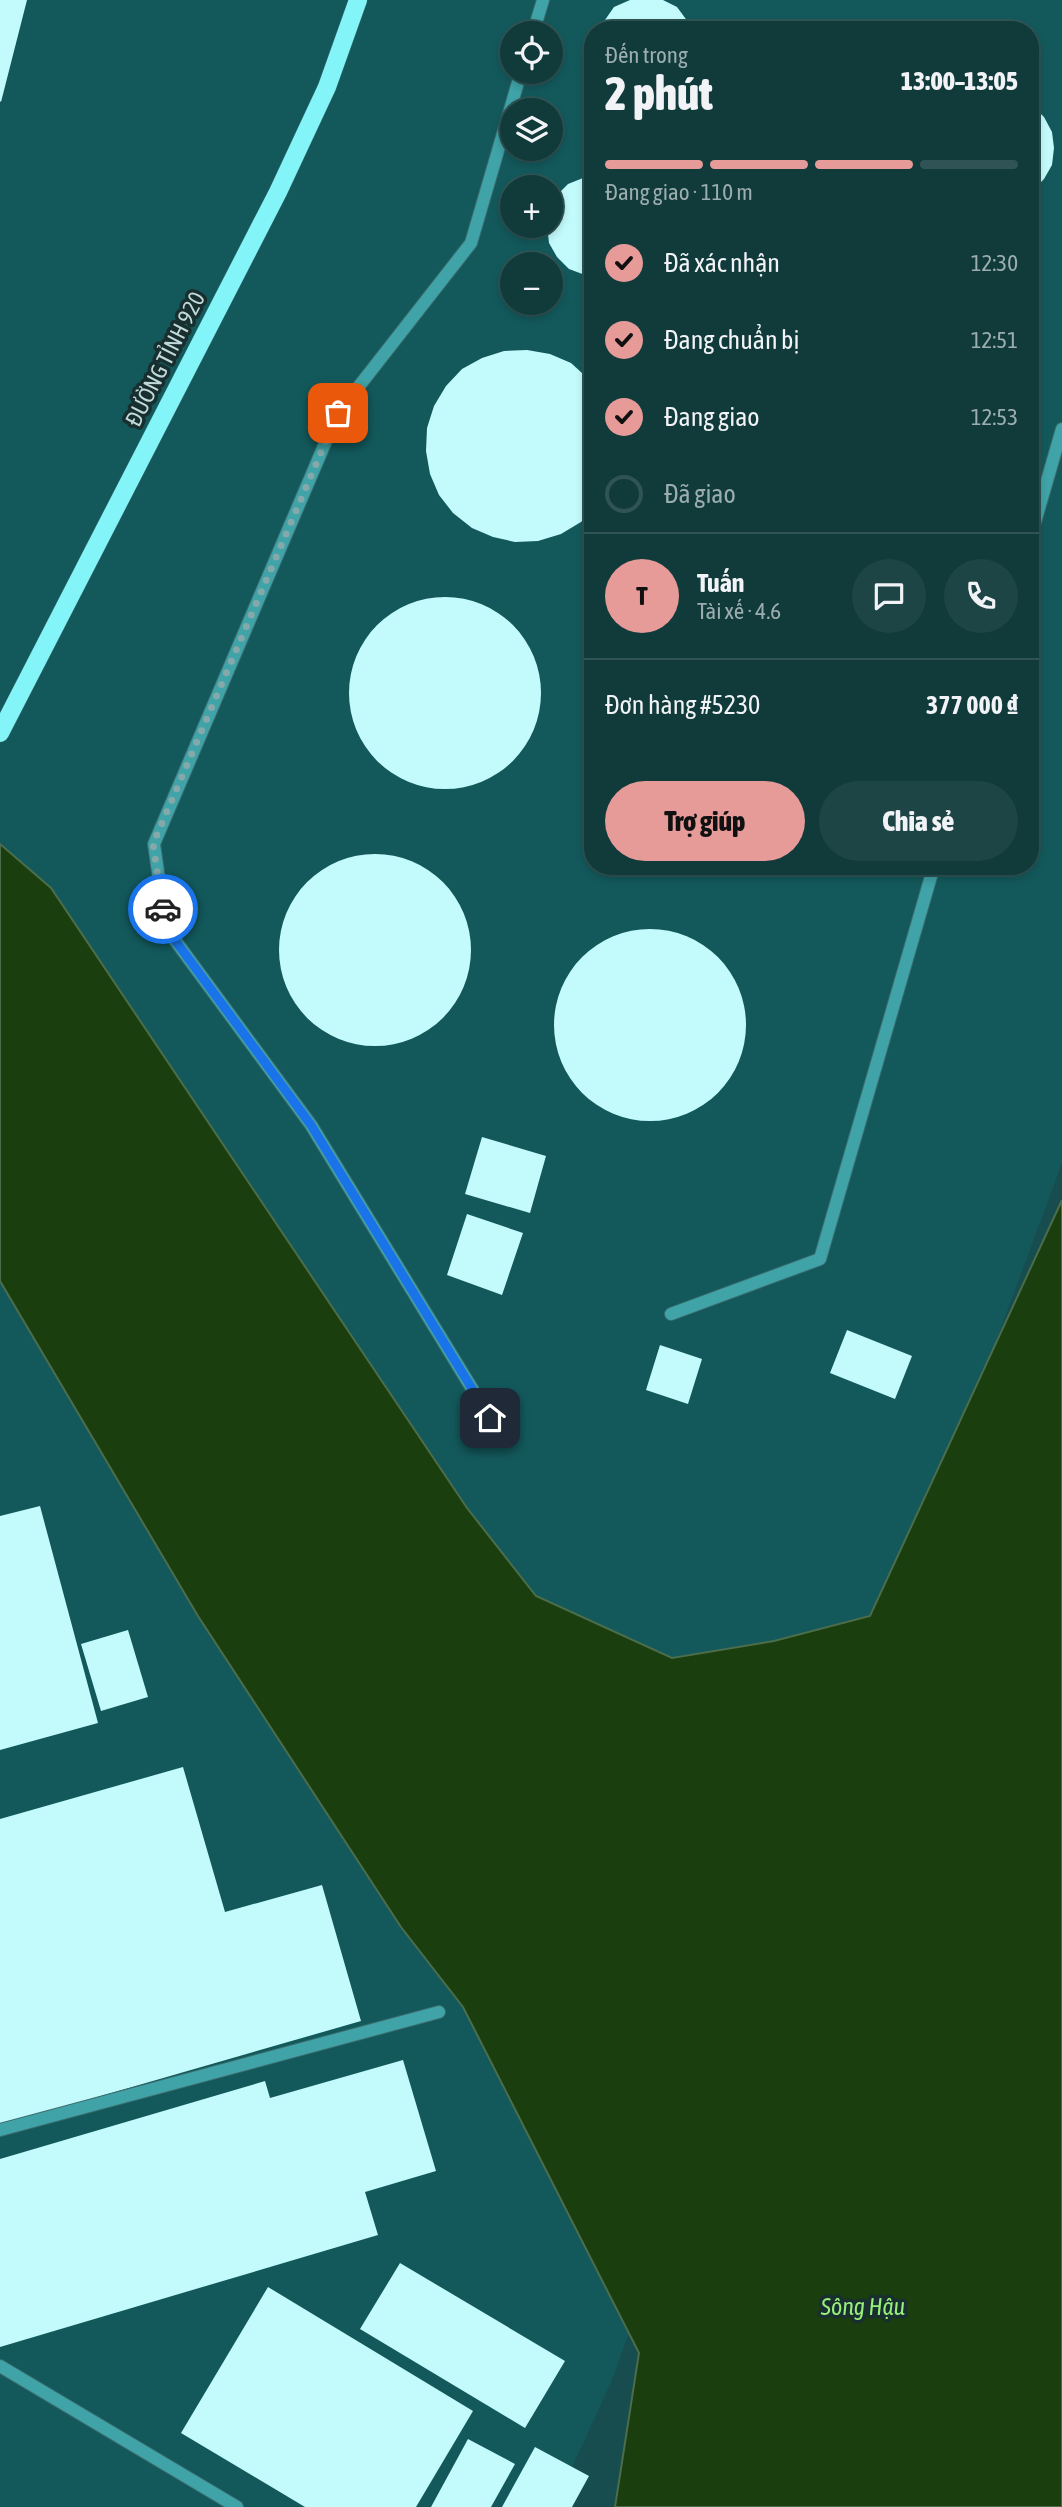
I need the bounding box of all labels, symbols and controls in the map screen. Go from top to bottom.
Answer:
map controls [500,21,563,315]
button: locate [500,21,563,84]
text: Đến trong [605,42,688,68]
text: 13:00–13:05 [901,66,1018,96]
text: 2 phút [605,67,713,120]
button: layers [500,98,563,161]
button: + [500,175,563,238]
text: Đang giao · 110 m [605,179,753,205]
icon: check [605,244,643,282]
text: Đã xác nhận [664,248,780,278]
text: 12:30 [971,250,1018,276]
button: − [500,252,563,315]
street label: ĐƯỜNG TỈNH 920 [120,287,210,431]
icon: check [605,321,643,359]
text: Đang chuẩn bị [664,325,799,355]
text: 12:51 [971,327,1018,353]
pin [308,383,368,443]
icon: bag [319,394,357,432]
icon: check [605,398,643,436]
text: Đang giao [664,402,759,432]
text: 12:53 [971,404,1018,430]
text: Đã giao [664,479,736,509]
button: chat [852,559,926,633]
button: phone [944,559,1018,633]
text: Tuấn [697,568,744,598]
text: T [636,581,648,611]
text: Tài xế · 4.6 [697,598,781,624]
text: Đơn hàng #5230 [605,690,760,720]
text: 377 000 ₫ [926,690,1018,720]
button: Trợ giúp [605,781,805,861]
button: Chia sẻ [819,781,1018,861]
courier [128,874,198,944]
icon: car [144,890,182,928]
pin [460,1388,520,1448]
icon: home [471,1399,509,1437]
water label: Sông Hậu [820,2293,906,2320]

